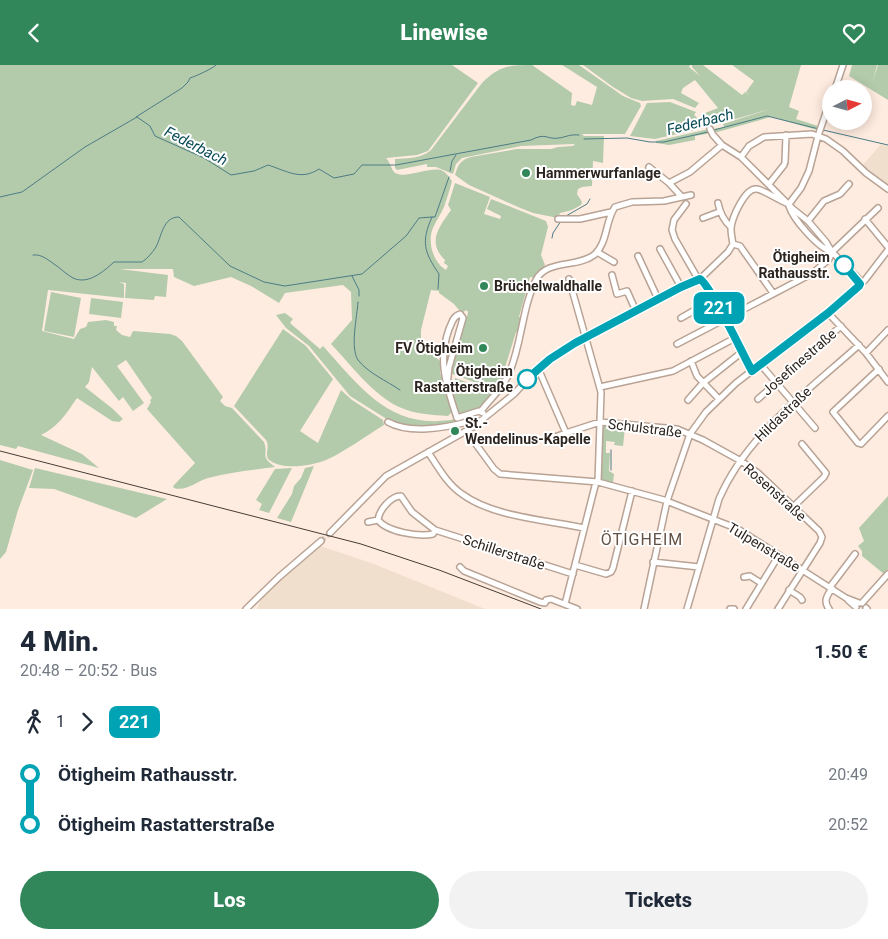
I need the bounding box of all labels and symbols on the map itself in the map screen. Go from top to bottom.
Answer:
north arrow [822,80,872,130]
water label: Federbach [665,105,735,139]
water label: Federbach [162,123,230,169]
place label: Hammerwurfanlage [536,165,661,181]
marker: Hammerwurfanlage [520,167,532,179]
place label: Ötigheim Rathausstr. [758,249,830,281]
marker: Ötigheim Rathausstr. [834,255,854,275]
place label: Brüchelwaldhalle [494,278,602,294]
marker: Brüchelwaldhalle [478,280,490,292]
line badge: 221 [690,292,748,324]
street label: Josefinestraße [759,325,839,399]
place label: FV Ötigheim [395,340,473,356]
marker: FV Ötigheim [477,342,489,354]
place label: Ötigheim Rastatterstraße [414,363,513,395]
marker: Ötigheim Rastatterstraße [517,369,537,389]
street label: Hildastraße [752,383,814,445]
place label: St.- Wendelinus-Kapelle [465,415,591,447]
street label: Schulstraße [607,416,683,440]
marker: St.- Wendelinus-Kapelle [449,425,461,437]
street label: Rosenstraße [740,460,810,524]
street label: Tulpenstraße [725,519,803,575]
district label: ÖTIGHEIM [601,530,683,549]
street label: Schillerstraße [461,531,547,573]

